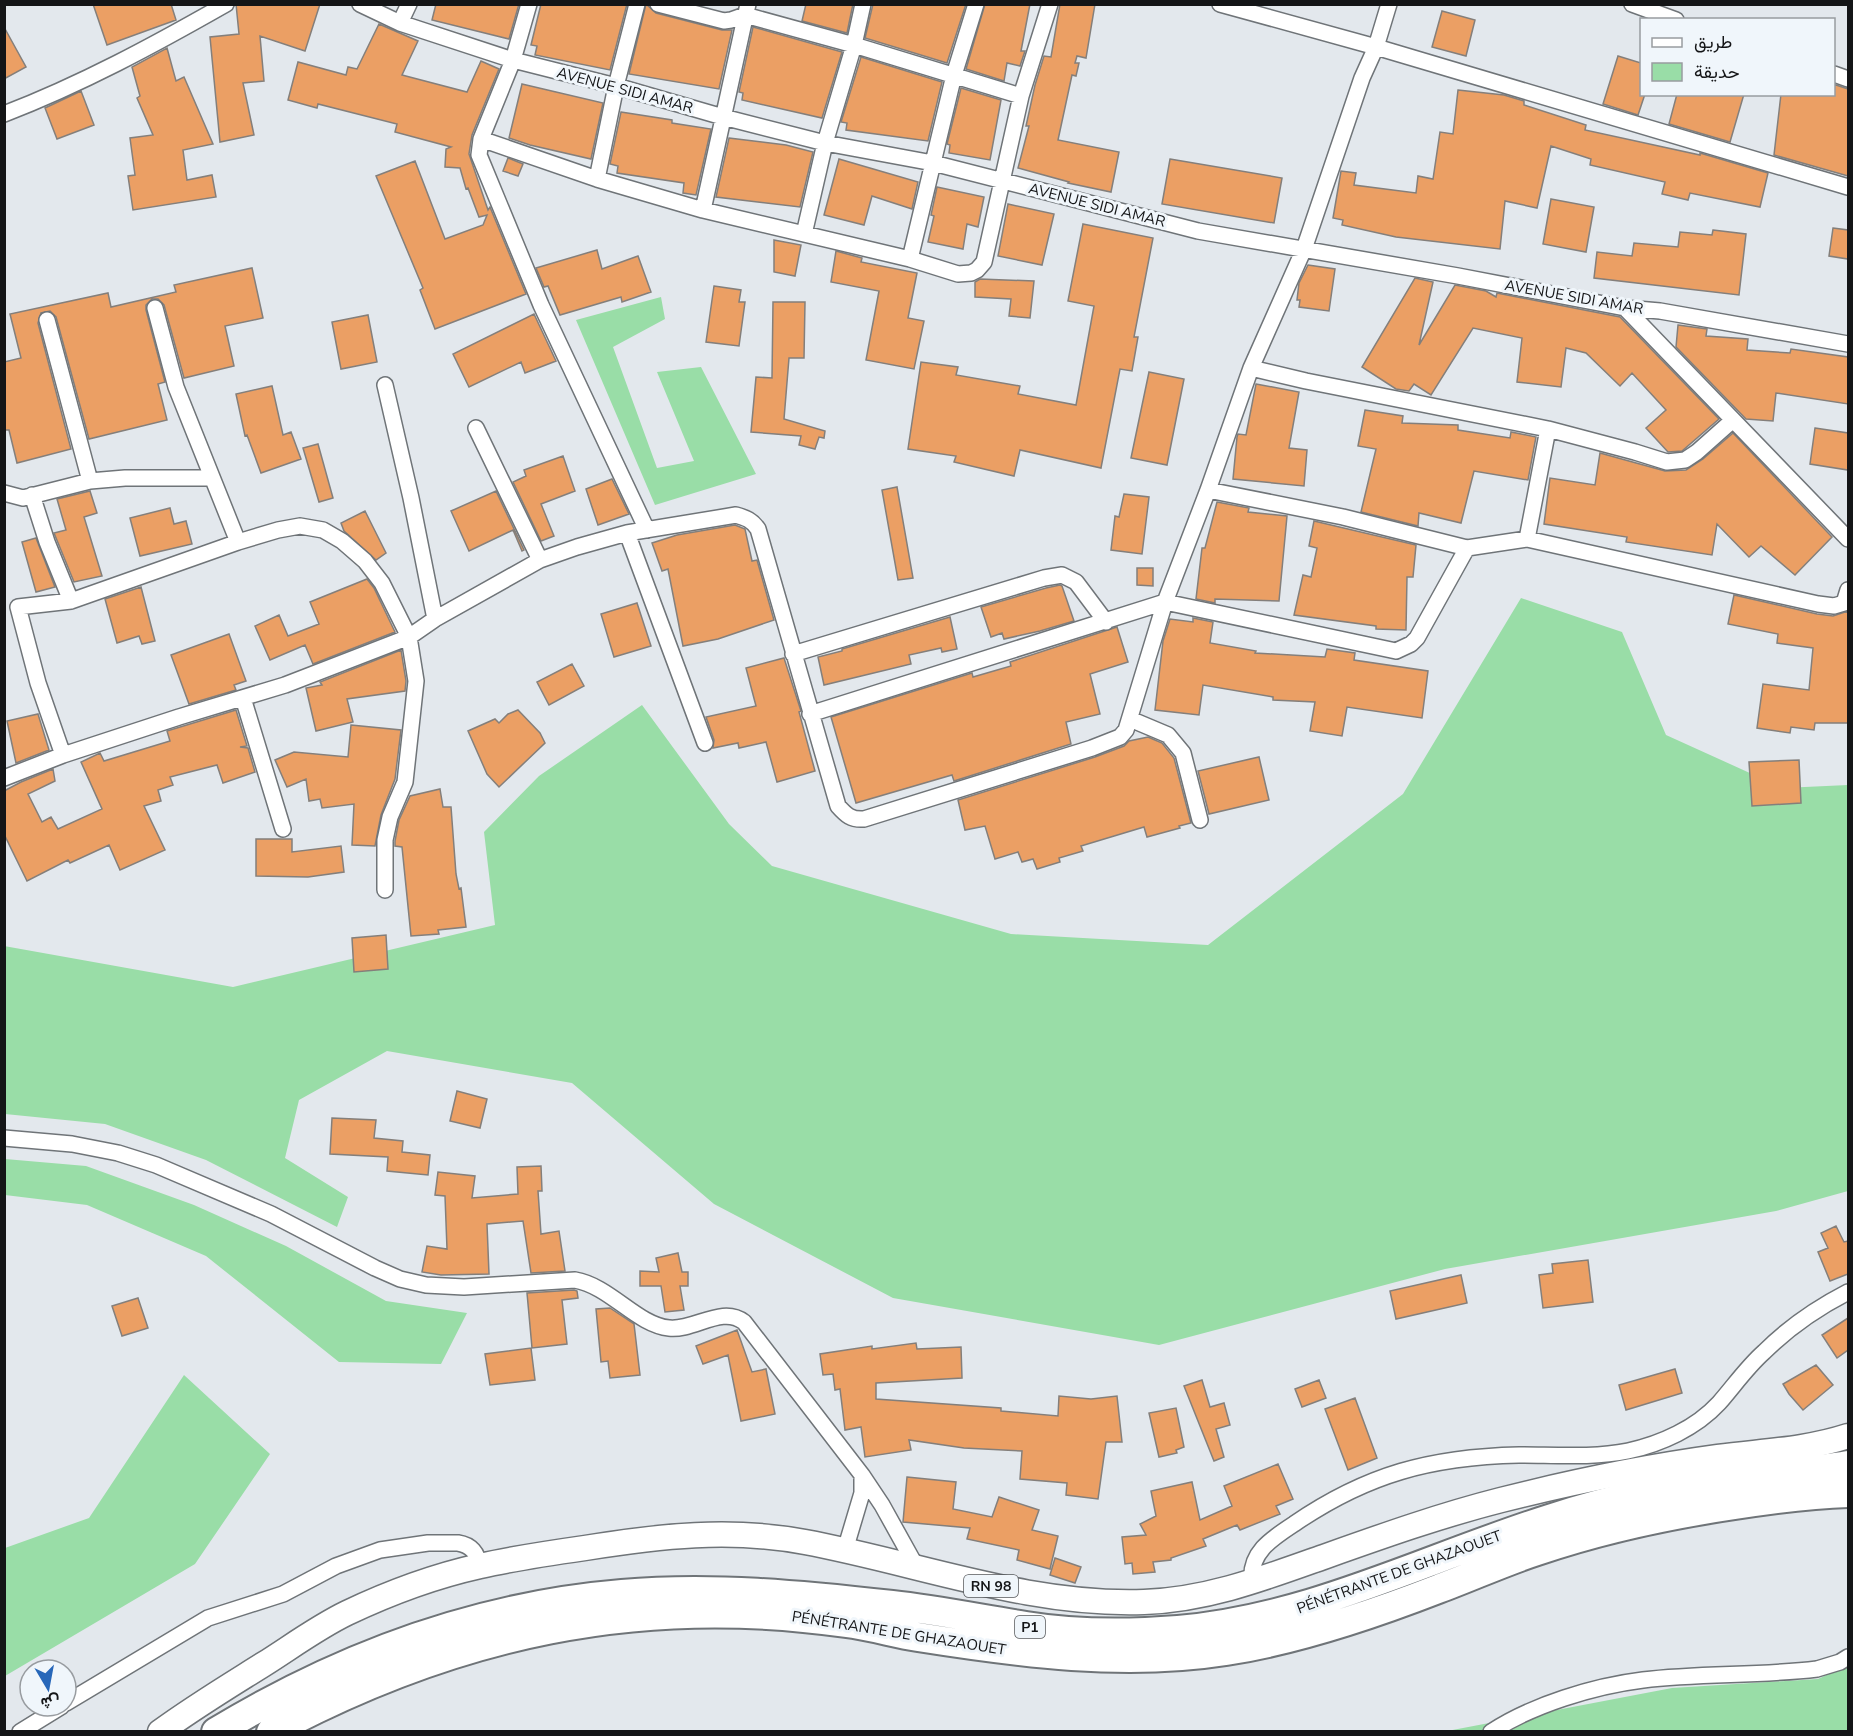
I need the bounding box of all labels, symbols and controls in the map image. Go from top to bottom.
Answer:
legend [1640,18,1835,96]
text: طريق [1694,30,1732,54]
text: حديقة [1694,60,1740,84]
street label: AVENUE SIDI AMAR [555,62,695,118]
street label: AVENUE SIDI AMAR [1026,178,1168,232]
street label: AVENUE SIDI AMAR [1503,275,1645,319]
street label: PÉNÉTRANTE DE GHAZAOUET [1294,1526,1504,1618]
road number: RN 98 [964,1575,1018,1597]
street label: PÉNÉTRANTE DE GHAZAOUET [790,1606,1008,1660]
road number: P1 [1015,1616,1045,1638]
north arrow [18,1658,78,1718]
text: ش [39,1689,62,1714]

